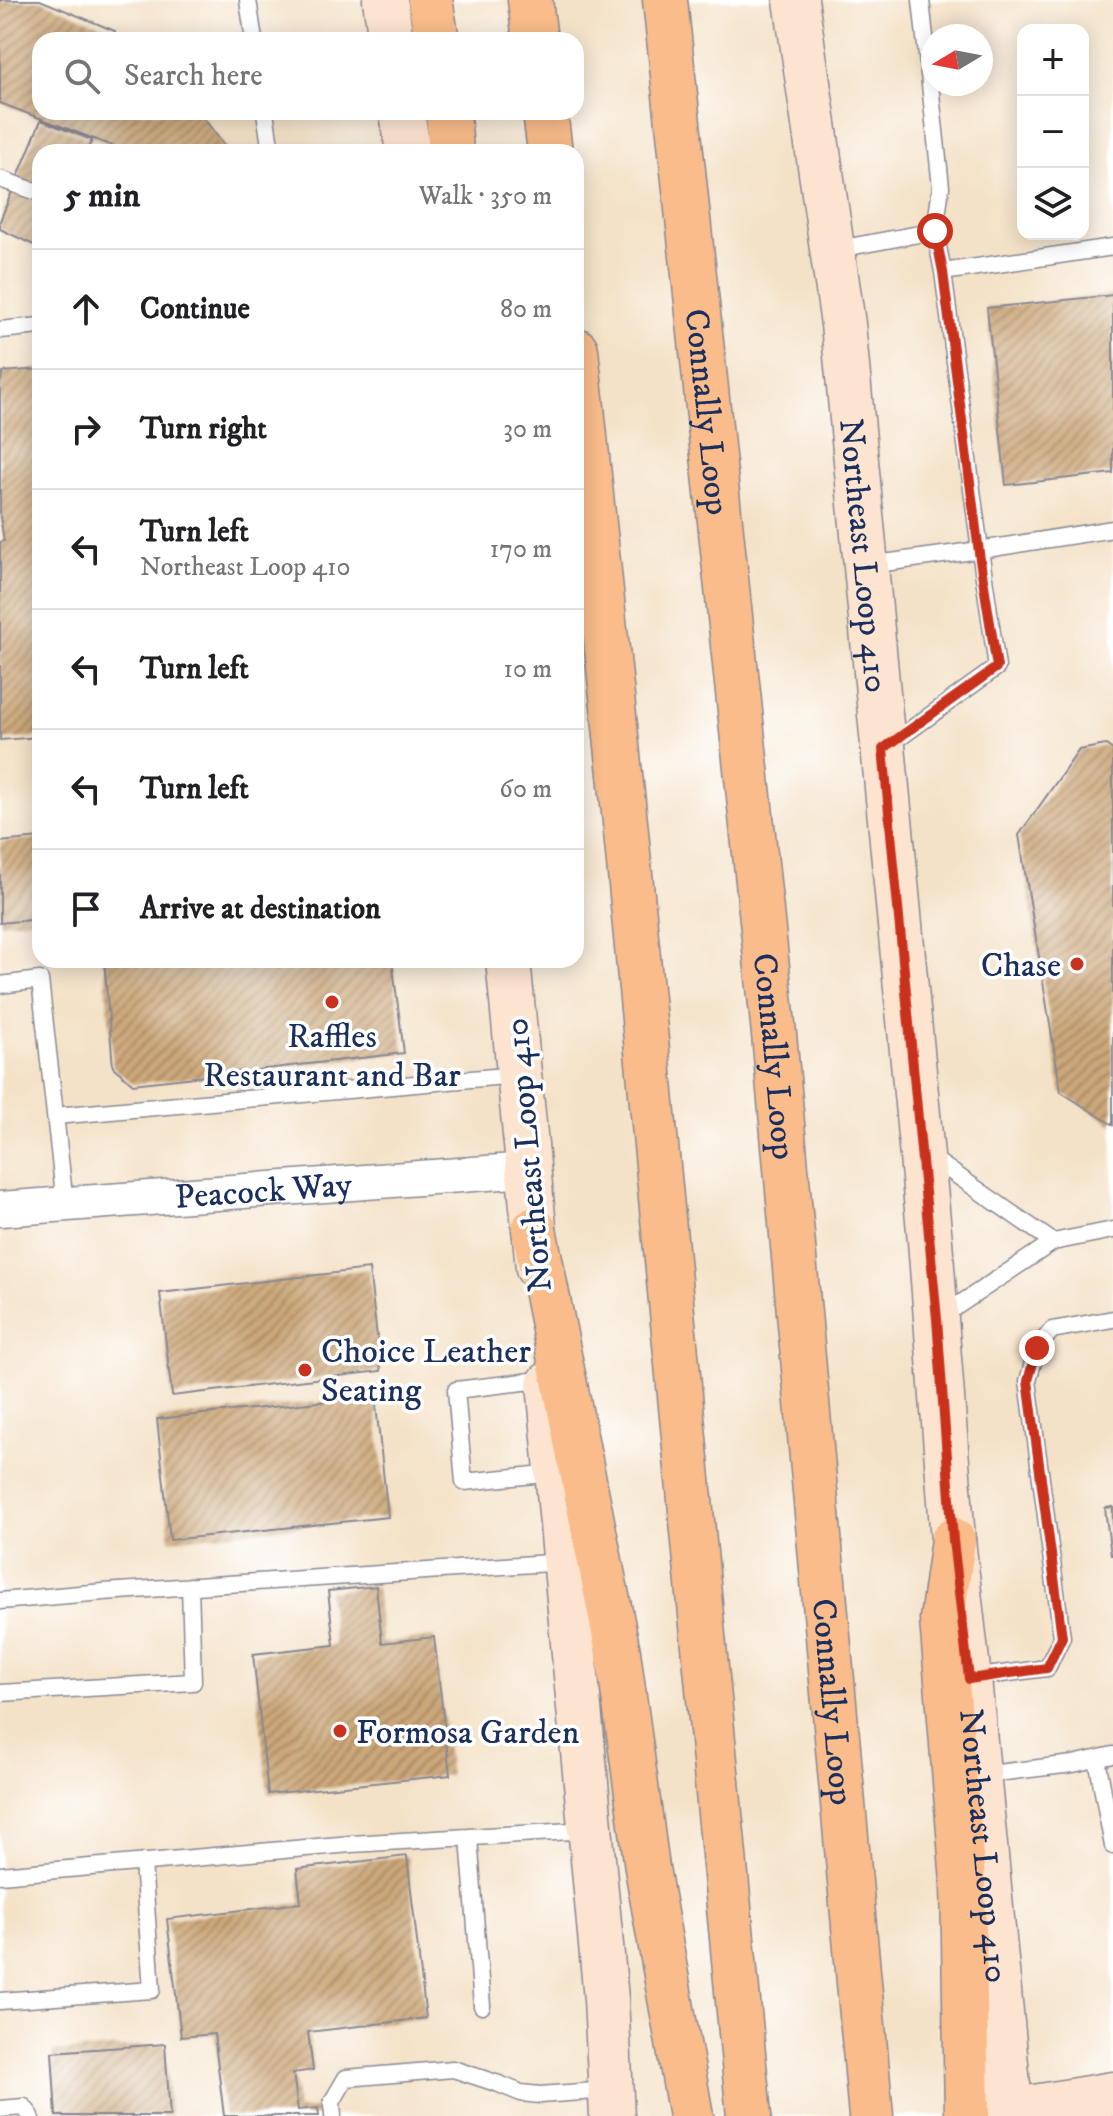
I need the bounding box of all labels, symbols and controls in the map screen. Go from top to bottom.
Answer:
north arrow [921,24,993,96]
map controls [1017,24,1089,240]
button: + [1017,24,1089,96]
search box [32,32,584,120]
icon: search [60,54,104,98]
text: Search here [124,58,263,95]
button: − [1017,96,1089,168]
button: layers [1017,168,1089,240]
text: 5 min [64,175,140,217]
text: Walk · 350 m [419,180,552,213]
route start [917,213,953,249]
icon: ahead [64,287,108,331]
text: Continue [140,291,250,328]
text: 80 m [500,293,552,326]
street label: Connally Loop [675,307,738,517]
icon: right [64,407,108,451]
text: Turn right [140,411,267,448]
text: 30 m [503,413,552,446]
street label: Northeast Loop 410 [829,417,897,695]
text: Turn left [140,514,249,551]
icon: left [64,527,108,571]
text: 170 m [490,533,552,566]
text: Northeast Loop 410 [140,551,350,584]
icon: left [64,647,108,691]
text: Turn left [140,651,249,688]
text: 10 m [503,653,552,686]
icon: left [64,767,108,811]
text: Turn left [140,771,249,808]
text: 60 m [499,773,552,806]
icon: arrive [64,887,108,931]
text: Arrive at destination [140,891,381,928]
place label: Chase [981,945,1061,987]
street label: Connally Loop [743,951,804,1161]
marker: Chase [1068,955,1086,973]
marker: Raffles Restaurant and Bar [323,993,341,1011]
place label: Raffles Restaurant and Bar [203,1016,461,1097]
street label: Northeast Loop 410 [496,1016,562,1294]
street label: Peacock Way [173,1164,354,1219]
route end [1019,1330,1055,1366]
place label: Choice Leather Seating [321,1331,531,1412]
marker: Choice Leather Seating [296,1361,314,1379]
street label: Connally Loop [802,1597,862,1807]
street label: Northeast Loop 410 [949,1707,1017,1985]
place label: Formosa Garden [356,1712,580,1754]
marker: Formosa Garden [331,1722,349,1740]

